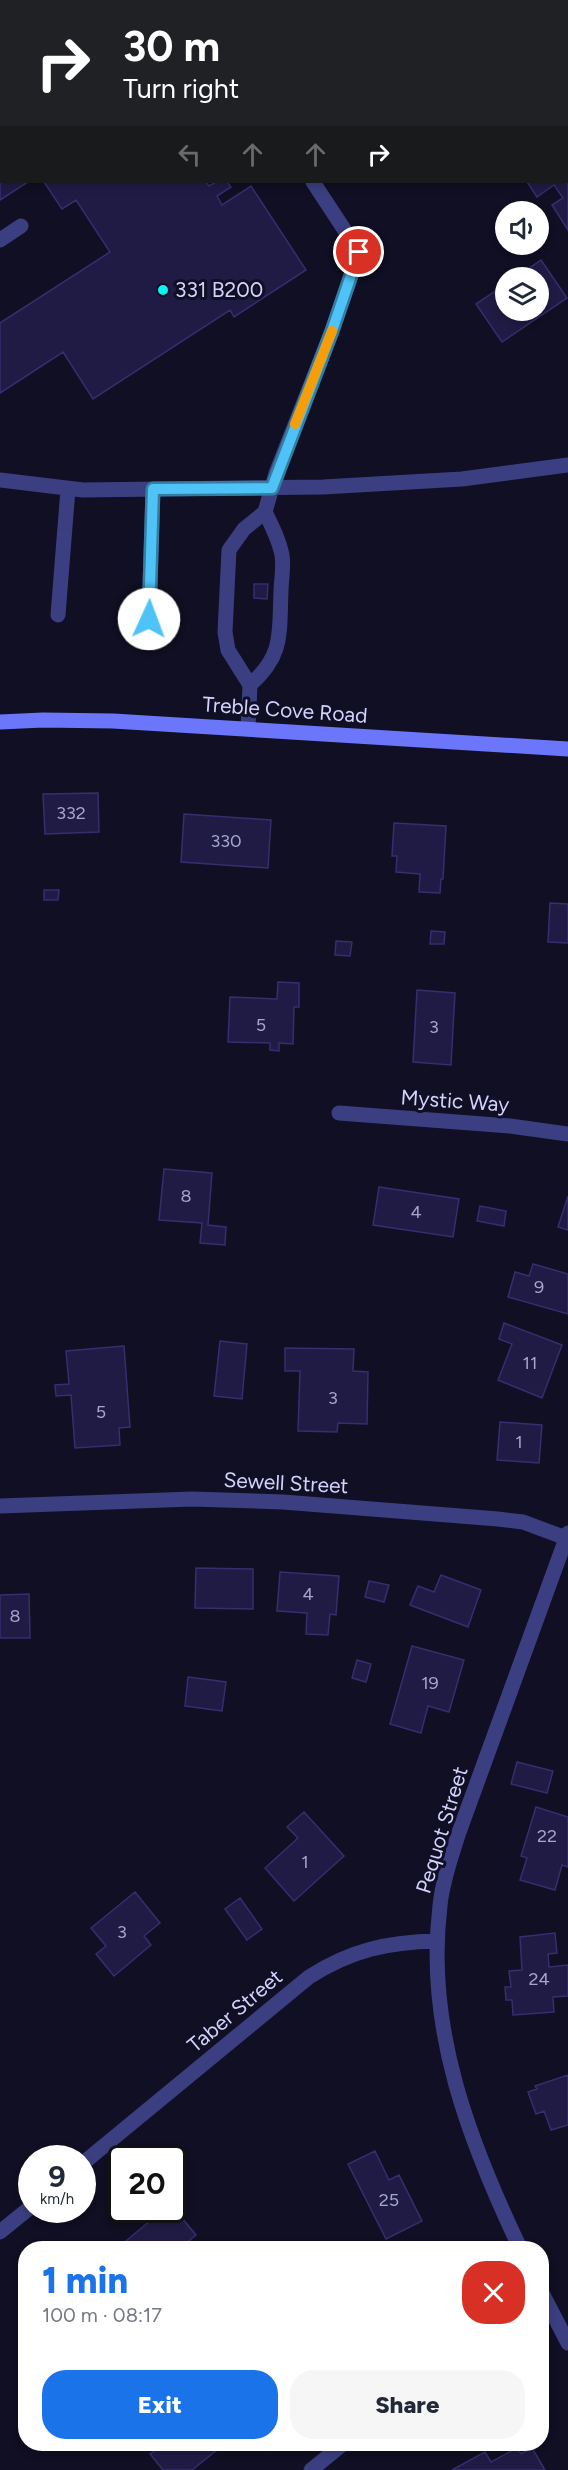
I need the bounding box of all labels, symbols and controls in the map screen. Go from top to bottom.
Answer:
text: 30 m [123,21,220,72]
icon: right [24,24,102,102]
text: Turn right [123,72,239,105]
icon: left [173,138,206,171]
icon: ahead [236,138,269,171]
icon: ahead [299,138,332,171]
icon: right [362,138,395,171]
map controls [495,201,549,321]
button: sound [495,201,549,255]
pin [333,226,384,277]
icon: arrive [342,235,375,268]
button: layers [495,267,549,321]
place label: 331 B200 [175,277,263,302]
marker: 331 B200 [156,283,170,297]
position arrow [117,587,181,651]
street label: Treble Cove Road [202,691,368,728]
house number: 332 [56,802,86,824]
house number: 330 [210,830,242,852]
house number: 5 [256,1014,266,1036]
house number: 3 [429,1016,439,1038]
street label: Mystic Way [400,1084,510,1117]
house number: 8 [180,1185,192,1207]
house number: 4 [410,1201,422,1223]
house number: 9 [534,1276,544,1298]
house number: 11 [523,1352,537,1374]
house number: 3 [328,1387,338,1409]
house number: 5 [96,1401,106,1423]
house number: 1 [515,1431,523,1453]
street label: Sewell Street [223,1467,349,1498]
house number: 4 [302,1583,314,1605]
house number: 8 [9,1605,21,1627]
house number: 19 [421,1672,439,1694]
street label: Pequot Street [410,1763,473,1896]
house number: 22 [537,1825,557,1847]
house number: 1 [301,1851,309,1873]
house number: 3 [117,1921,127,1943]
street label: Taber Street [182,1964,287,2057]
house number: 24 [528,1968,550,1990]
speed limit sign: 20 [108,2145,186,2223]
text: 9 [48,2158,66,2195]
house number: 25 [379,2189,399,2211]
text: km/h [40,2190,74,2208]
text: 1 min [42,2259,128,2302]
button: close [462,2261,525,2324]
text: 100 m · 08:17 [42,2303,162,2327]
button: Exit [42,2370,278,2439]
button: Share [290,2370,525,2439]

